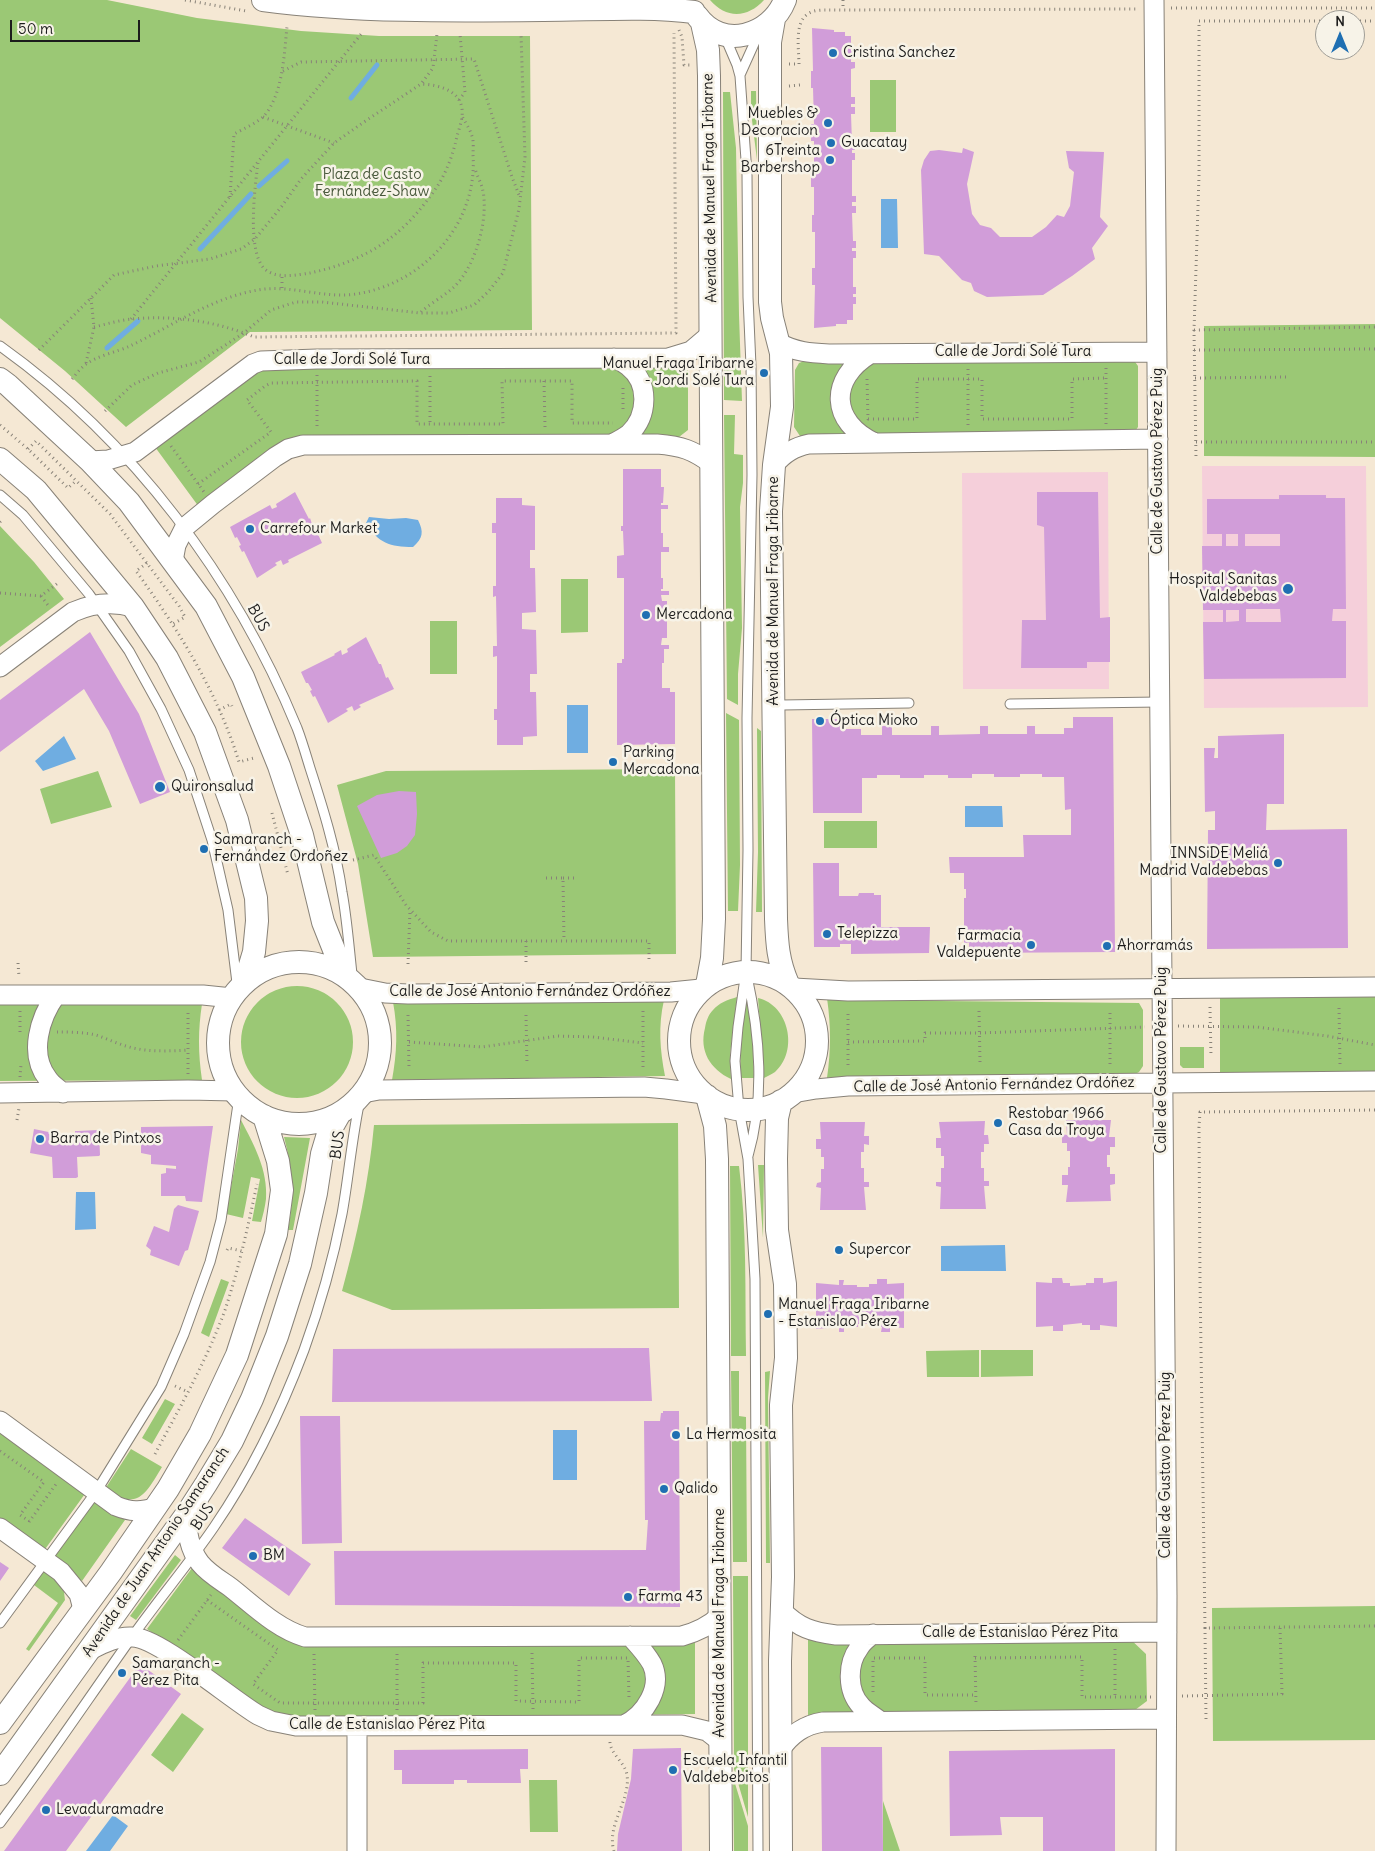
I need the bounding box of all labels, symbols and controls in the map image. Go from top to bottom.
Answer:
scale bar [12,10,142,42]
north arrow [1315,10,1365,60]
text: N [1335,12,1345,30]
text: 50 m [18,19,53,38]
place label: Cristina Sanchez [843,44,955,62]
marker: Cristina Sanchez [827,47,839,59]
street label: Avenida de Manuel Fraga Iribarne [699,73,721,303]
place label: Muebles & Decoracion [741,105,818,140]
marker: Muebles & Decoracion [822,117,834,129]
place label: Guacatay [841,134,907,152]
marker: Guacatay [825,137,837,149]
place label: 6Treinta Barbershop [741,142,820,177]
marker: 6Treinta Barbershop [824,154,836,166]
park label: Plaza de Casto Fernández-Shaw [315,166,429,201]
street label: Calle de Jordi Solé Tura [935,343,1091,361]
street label: Calle de Jordi Solé Tura [274,351,430,369]
place label: Manuel Fraga Iribarne - Jordi Solé Tura [603,355,754,390]
marker: Manuel Fraga Iribarne - Jordi Solé Tura [758,367,770,379]
street label: Calle de Gustavo Pérez Puig [1149,368,1167,554]
street label: Avenida de Manuel Fraga Iribarne [765,476,783,706]
place label: Carrefour Market [260,520,377,538]
marker: Carrefour Market [244,523,256,535]
place label: Hospital Sanitas Valdebebas [1169,571,1277,606]
marker: Hospital Sanitas Valdebebas [1281,582,1295,596]
street label: BUS [243,601,273,635]
place label: Mercadona [656,606,733,624]
marker: Mercadona [640,609,652,621]
place label: Óptica Mioko [830,712,918,730]
marker: Óptica Mioko [814,715,826,727]
place label: Parking Mercadona [623,744,700,779]
marker: Parking Mercadona [607,756,619,768]
place label: Quironsalud [171,778,254,796]
marker: Quironsalud [153,780,167,794]
place label: Samaranch - Fernández Ordoñez [214,831,348,866]
marker: Samaranch - Fernández Ordoñez [198,843,210,855]
place label: INNSiDE Meliá Madrid Valdebebas [1139,845,1268,880]
marker: INNSiDE Meliá Madrid Valdebebas [1272,857,1284,869]
place label: Telepizza [837,925,898,943]
place label: Farmacia Valdepuente [937,927,1021,962]
marker: Telepizza [821,928,833,940]
place label: Ahorramás [1117,937,1193,955]
marker: Farmacia Valdepuente [1025,939,1037,951]
marker: Ahorramás [1101,940,1113,952]
street label: Calle de Gustavo Pérez Puig [1153,967,1171,1153]
street label: Calle de José Antonio Fernández Ordóñez [389,983,671,1001]
street label: Calle de José Antonio Fernández Ordóñez [853,1074,1135,1096]
place label: Restobar 1966 Casa da Troya [1008,1105,1105,1140]
marker: Restobar 1966 Casa da Troya [992,1117,1004,1129]
place label: Barra de Pintxos [50,1130,161,1148]
street label: BUS [327,1130,349,1160]
marker: Barra de Pintxos [34,1133,46,1145]
place label: Supercor [849,1241,911,1259]
marker: Supercor [833,1244,845,1256]
place label: Manuel Fraga Iribarne - Estanislao Pérez [778,1296,929,1331]
marker: Manuel Fraga Iribarne - Estanislao Pérez [762,1308,774,1320]
street label: Calle de Gustavo Pérez Puig [1157,1372,1175,1558]
place label: La Hermosita [686,1426,776,1444]
marker: La Hermosita [670,1429,682,1441]
street label: Avenida de Juan Antonio Samaranch [79,1444,233,1660]
place label: Qalido [674,1480,718,1498]
marker: Qalido [658,1483,670,1495]
street label: BUS [188,1500,218,1534]
street label: Avenida de Manuel Fraga Iribarne [711,1508,729,1738]
place label: BM [263,1547,285,1565]
marker: BM [247,1550,259,1562]
place label: Farma 43 [638,1588,703,1606]
marker: Farma 43 [622,1591,634,1603]
street label: Calle de Estanislao Pérez Pita [922,1624,1118,1642]
place label: Samaranch - Pérez Pita [132,1655,220,1690]
marker: Samaranch - Pérez Pita [116,1667,128,1679]
street label: Calle de Estanislao Pérez Pita [289,1716,485,1734]
place label: Escuela Infantil Valdebebitos [683,1752,787,1787]
marker: Escuela Infantil Valdebebitos [667,1764,679,1776]
place label: Levaduramadre [56,1801,164,1819]
marker: Levaduramadre [40,1804,52,1816]

